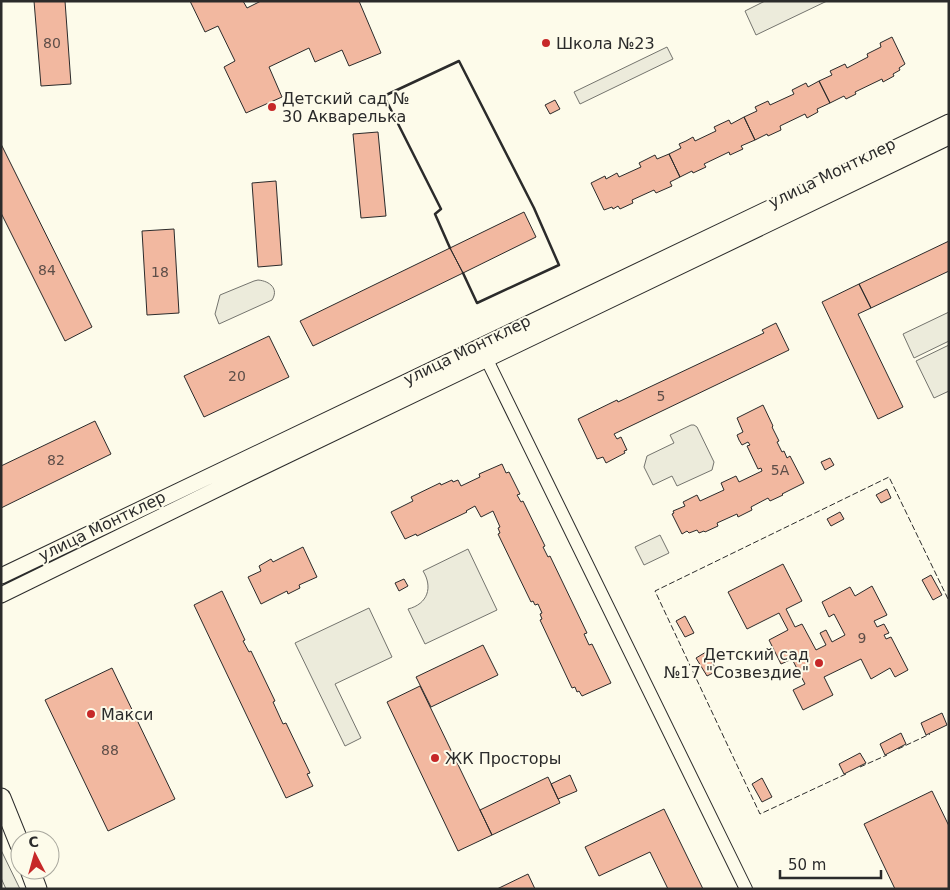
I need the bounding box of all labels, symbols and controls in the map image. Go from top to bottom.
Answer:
place label: Школа №23 [556,34,655,53]
house number: 80 [43,35,61,51]
marker: Школа №23 [540,37,552,49]
place label: Детский сад № 30 Акварелька [282,89,409,126]
marker: Детский сад № 30 Акварелька [266,101,278,113]
street label: улица Монтклер [765,134,899,212]
house number: 84 [38,262,56,278]
house number: 18 [151,264,169,280]
street label: улица Монтклер [400,311,534,389]
house number: 20 [228,368,246,384]
house number: 5 [657,388,665,404]
house number: 82 [47,452,65,468]
house number: 5А [771,462,790,478]
street label: улица Монтклер [35,487,169,565]
house number: 9 [858,630,866,646]
place label: Детский сад №17 "Созвездие" [664,645,809,682]
marker: Детский сад №17 "Созвездие" [813,657,825,669]
place label: Макси [101,705,153,724]
marker: Макси [85,708,97,720]
house number: 88 [101,742,119,758]
place label: ЖК Просторы [445,749,561,768]
marker: ЖК Просторы [429,752,441,764]
north arrow [10,830,60,880]
text: С [28,834,40,851]
scale bar [780,848,881,880]
text: 50 m [788,856,826,874]

